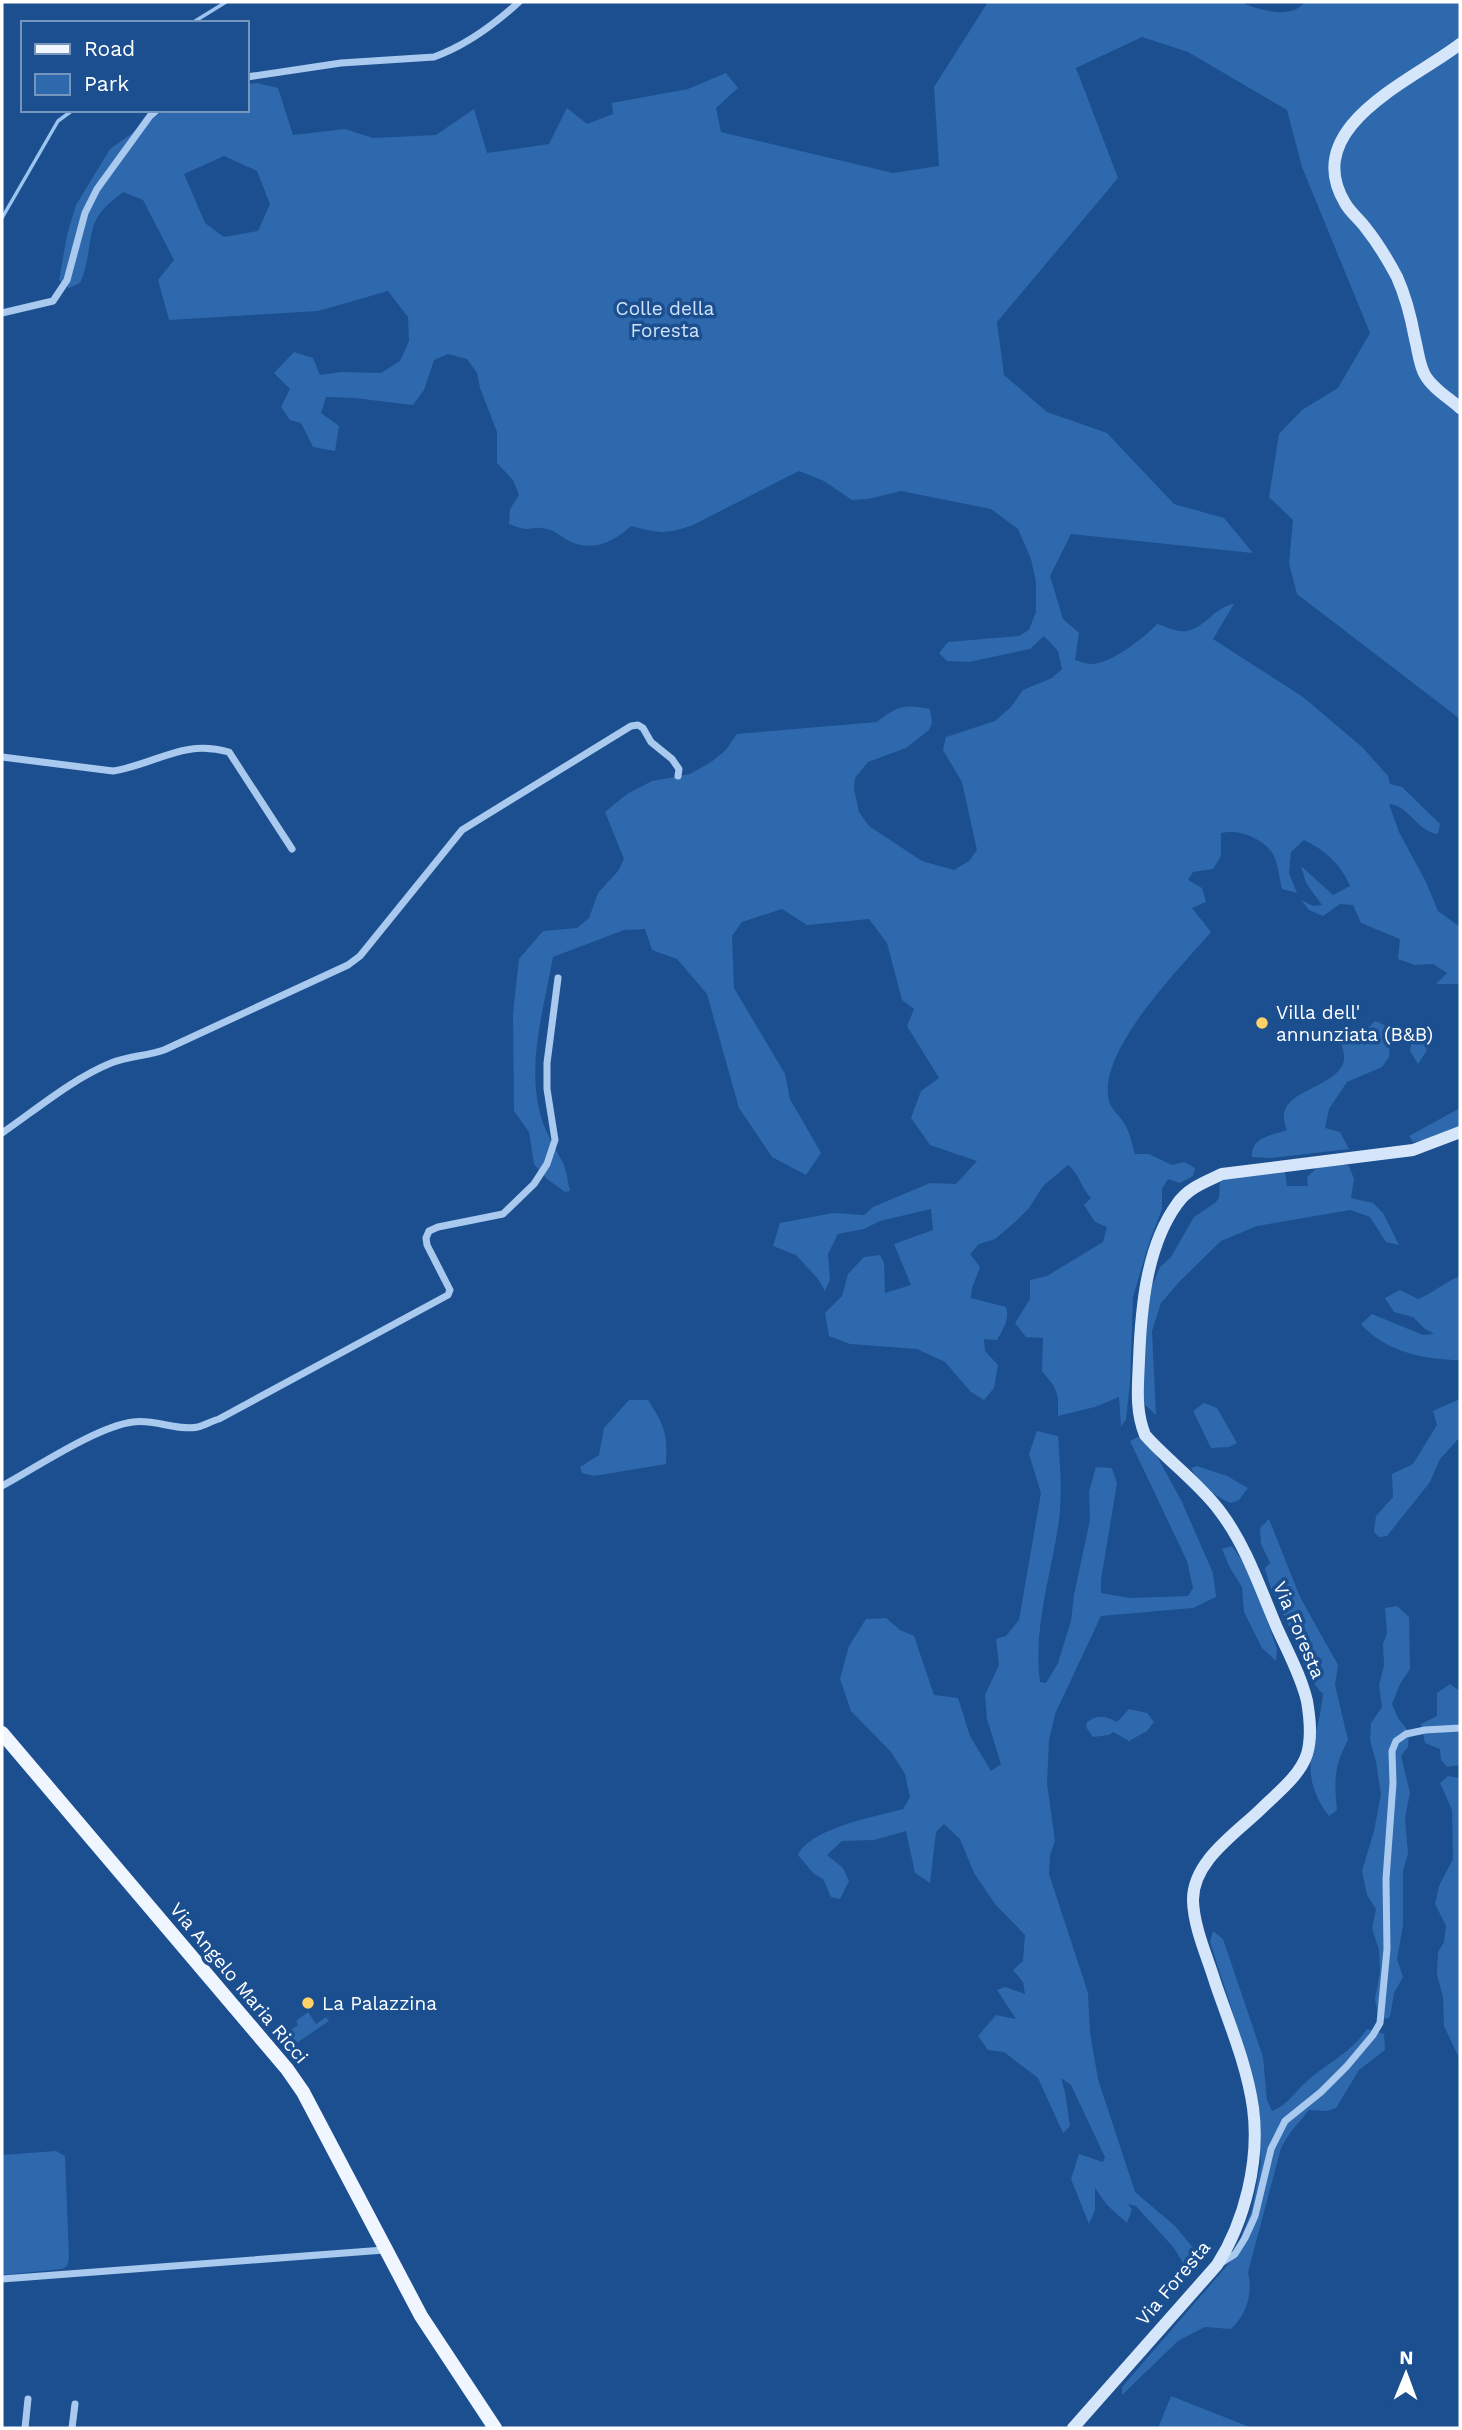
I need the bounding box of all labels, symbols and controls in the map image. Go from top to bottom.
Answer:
legend [21,21,248,112]
text: Road [84,36,135,61]
text: Park [84,71,129,96]
park label: Colle della Foresta [616,297,715,342]
place label: Villa dell' annunziata (B&B) [1276,1001,1433,1046]
marker: Villa dell' annunziata (B&B) [1254,1015,1270,1031]
street label: Via Foresta [1268,1578,1330,1682]
street label: Via Angelo Maria Ricci [165,1898,313,2068]
place label: La Palazzina [322,1992,437,2015]
marker: La Palazzina [300,1995,316,2011]
street label: Via Foresta [1131,2236,1215,2330]
north arrow [1371,2339,1441,2409]
text: N [1399,2346,1414,2369]

